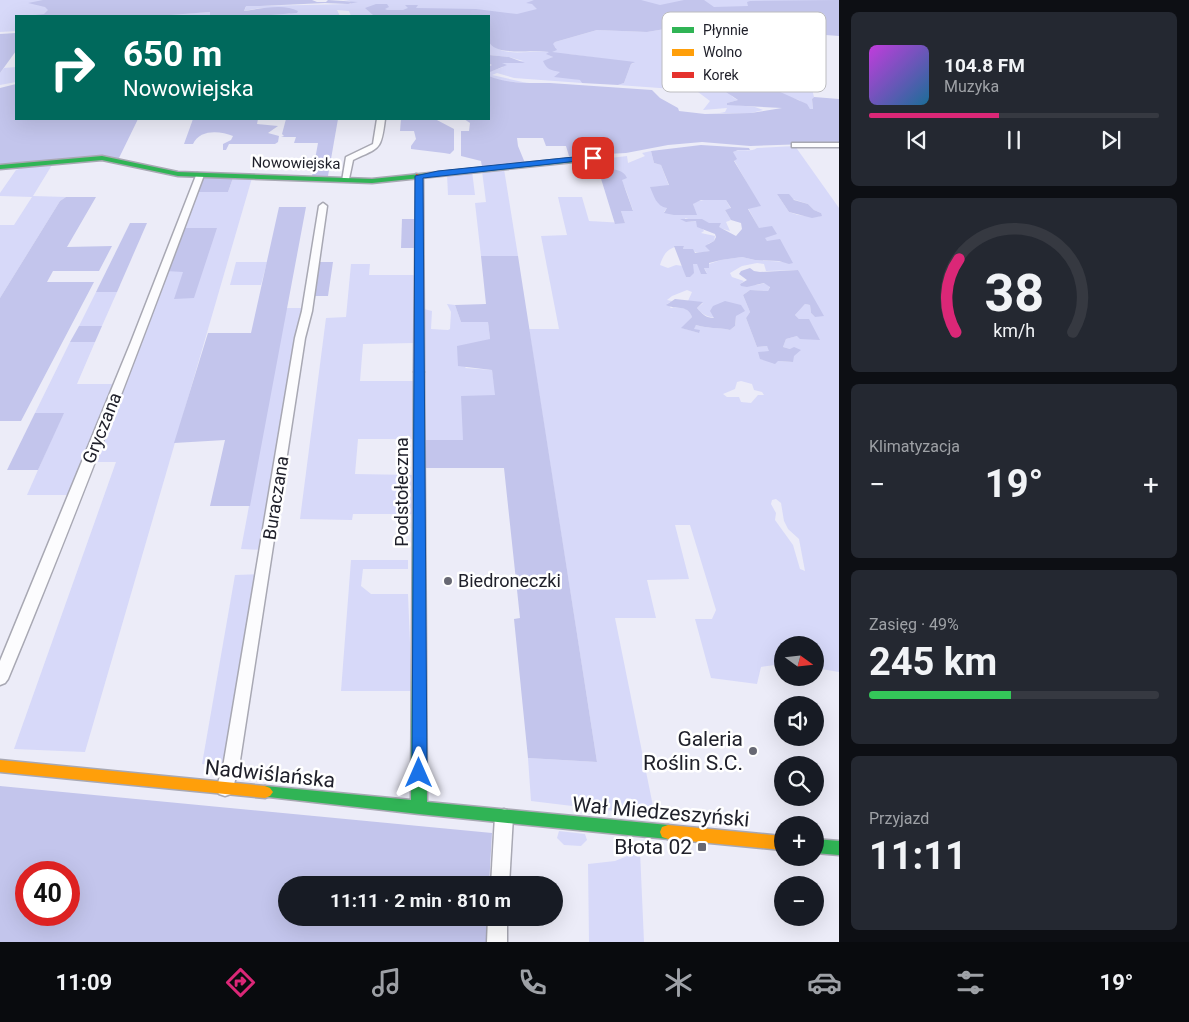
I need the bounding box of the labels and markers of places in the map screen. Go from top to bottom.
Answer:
pin [572,137,614,179]
place label: Biedroneczki [458,570,561,591]
marker: Biedroneczki [442,575,454,587]
place label: Galeria Roślin S.C. [643,727,743,775]
marker: Galeria Roślin S.C. [747,745,759,757]
place label: Błota 02 [614,835,692,859]
marker: Błota 02 [696,841,708,853]

